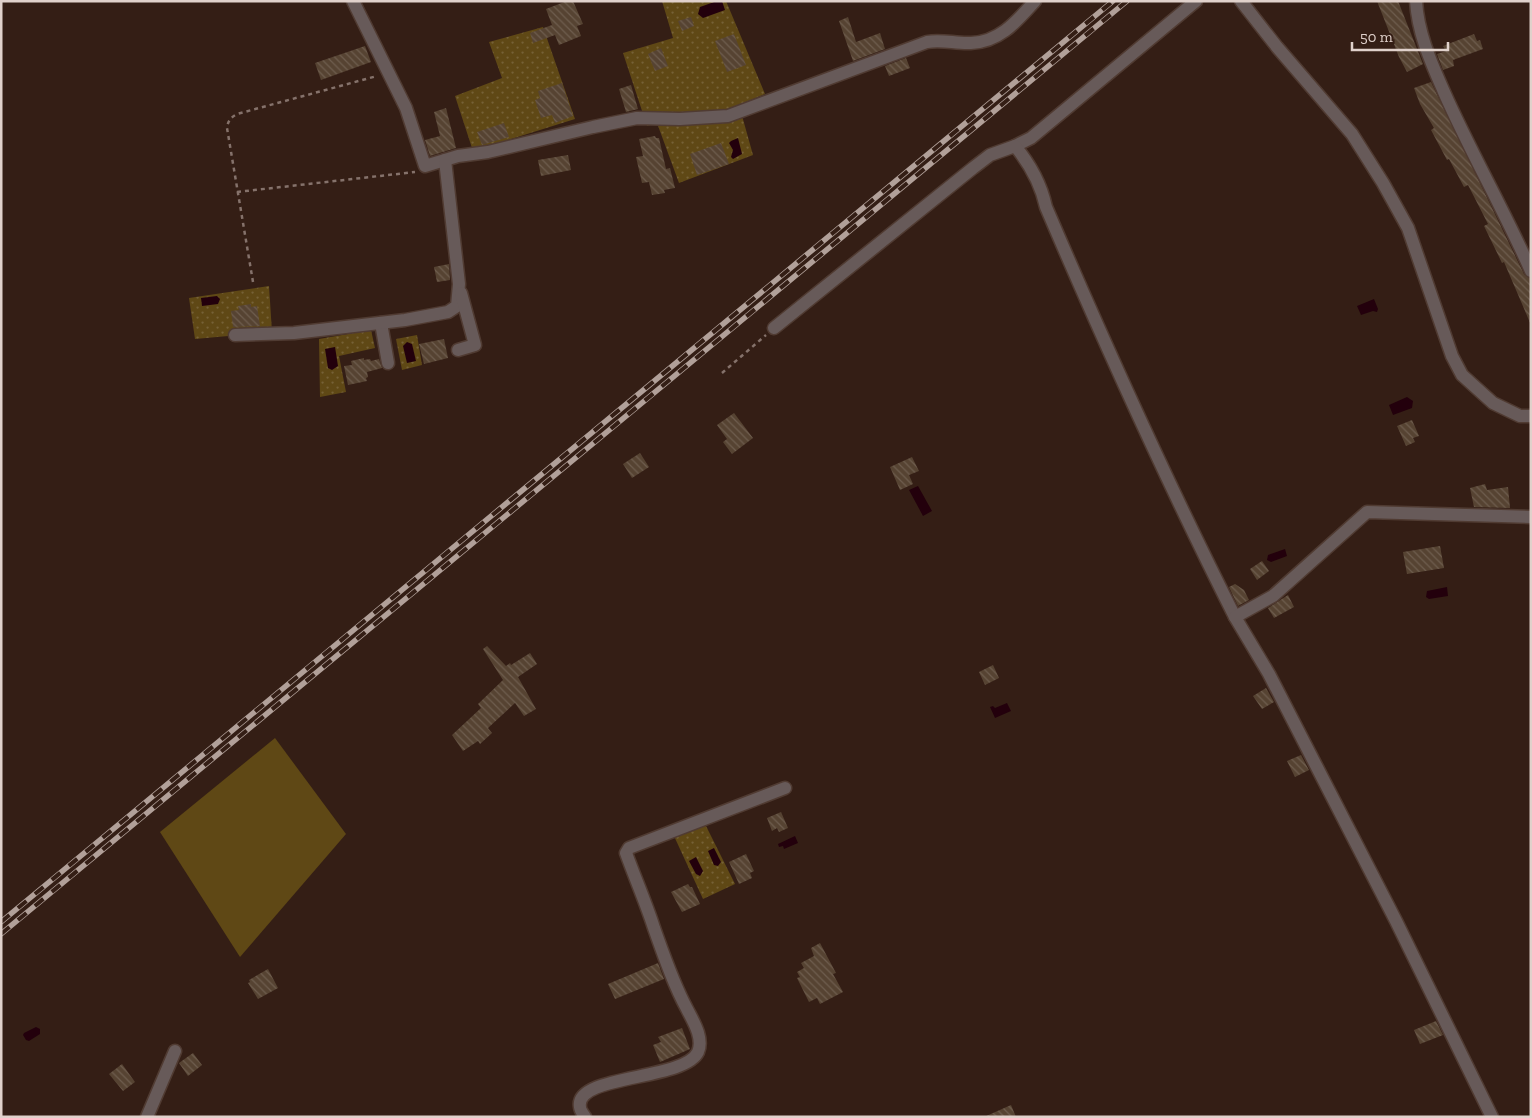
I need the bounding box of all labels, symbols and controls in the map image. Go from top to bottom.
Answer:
scale bar [1352,20,1448,52]
text: 50 m [1360,28,1393,46]

